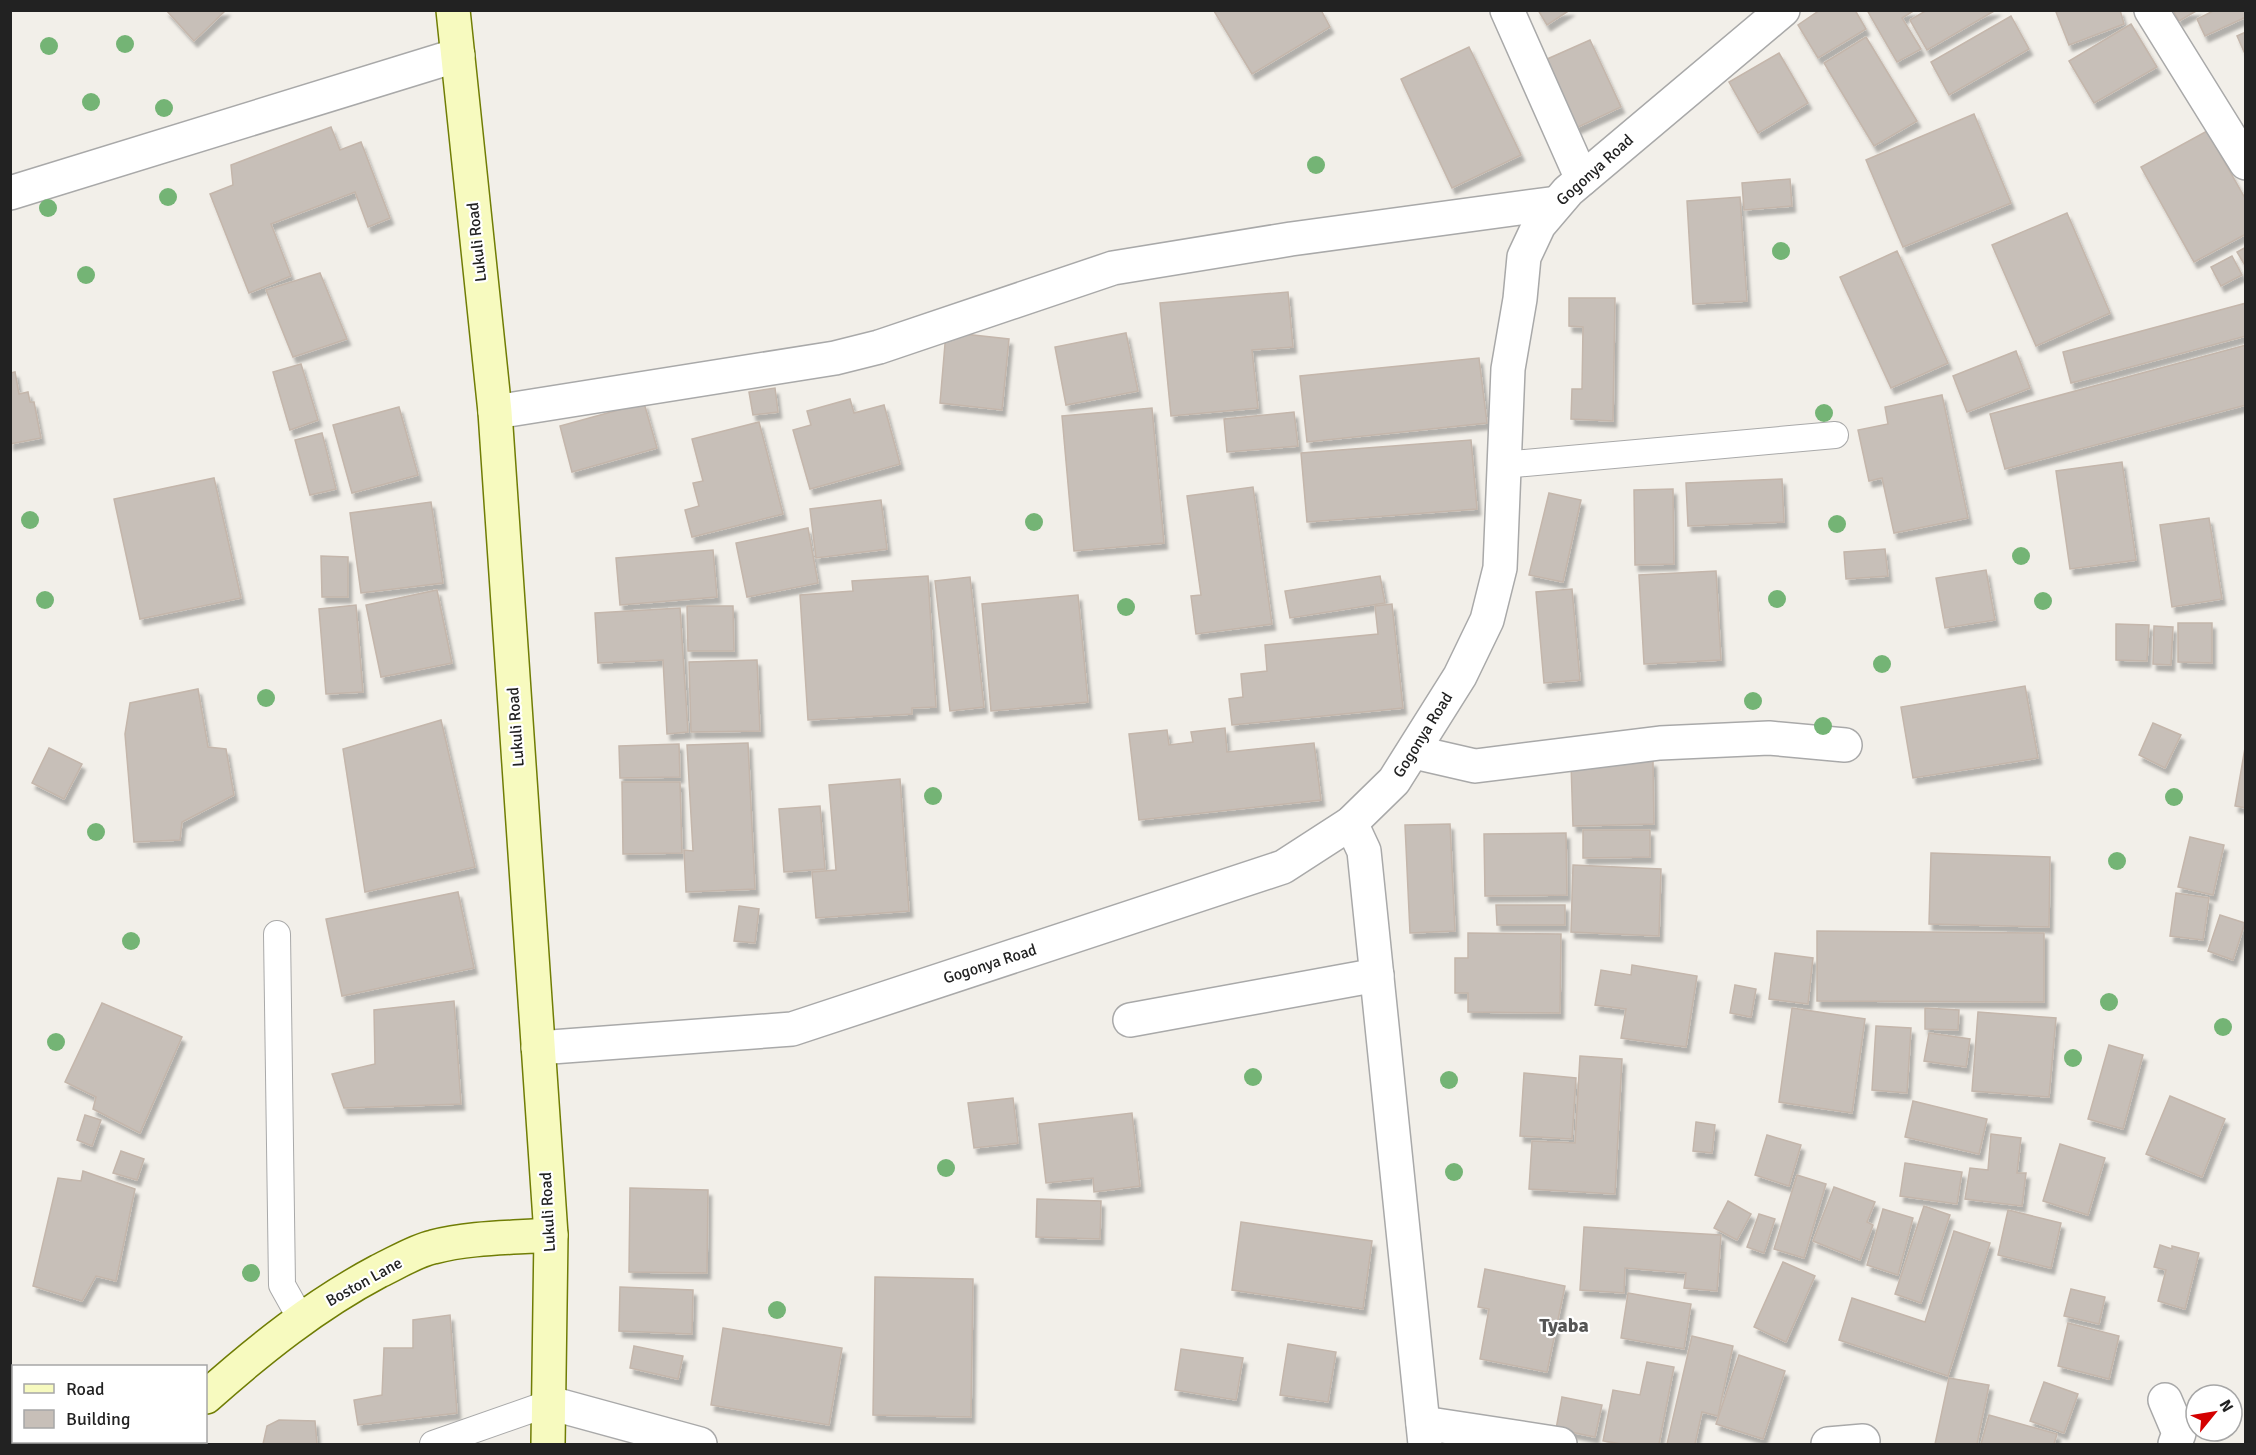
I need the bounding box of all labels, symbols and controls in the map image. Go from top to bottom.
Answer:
street label: Gogonya Road [1552,130,1638,210]
street label: Lukuli Road [463,201,491,283]
street label: Lukuli Road [503,686,529,768]
street label: Gogonya Road [1389,689,1457,781]
street label: Gogonya Road [941,940,1039,988]
street label: Lukuli Road [536,1172,560,1252]
street label: Boston Lane [322,1253,406,1311]
district label: Tyaba [1539,1313,1589,1338]
legend [12,1365,207,1443]
text: Road [66,1378,105,1400]
north arrow [2184,1383,2244,1443]
text: N [2215,1396,2238,1416]
text: Building [66,1408,130,1430]

